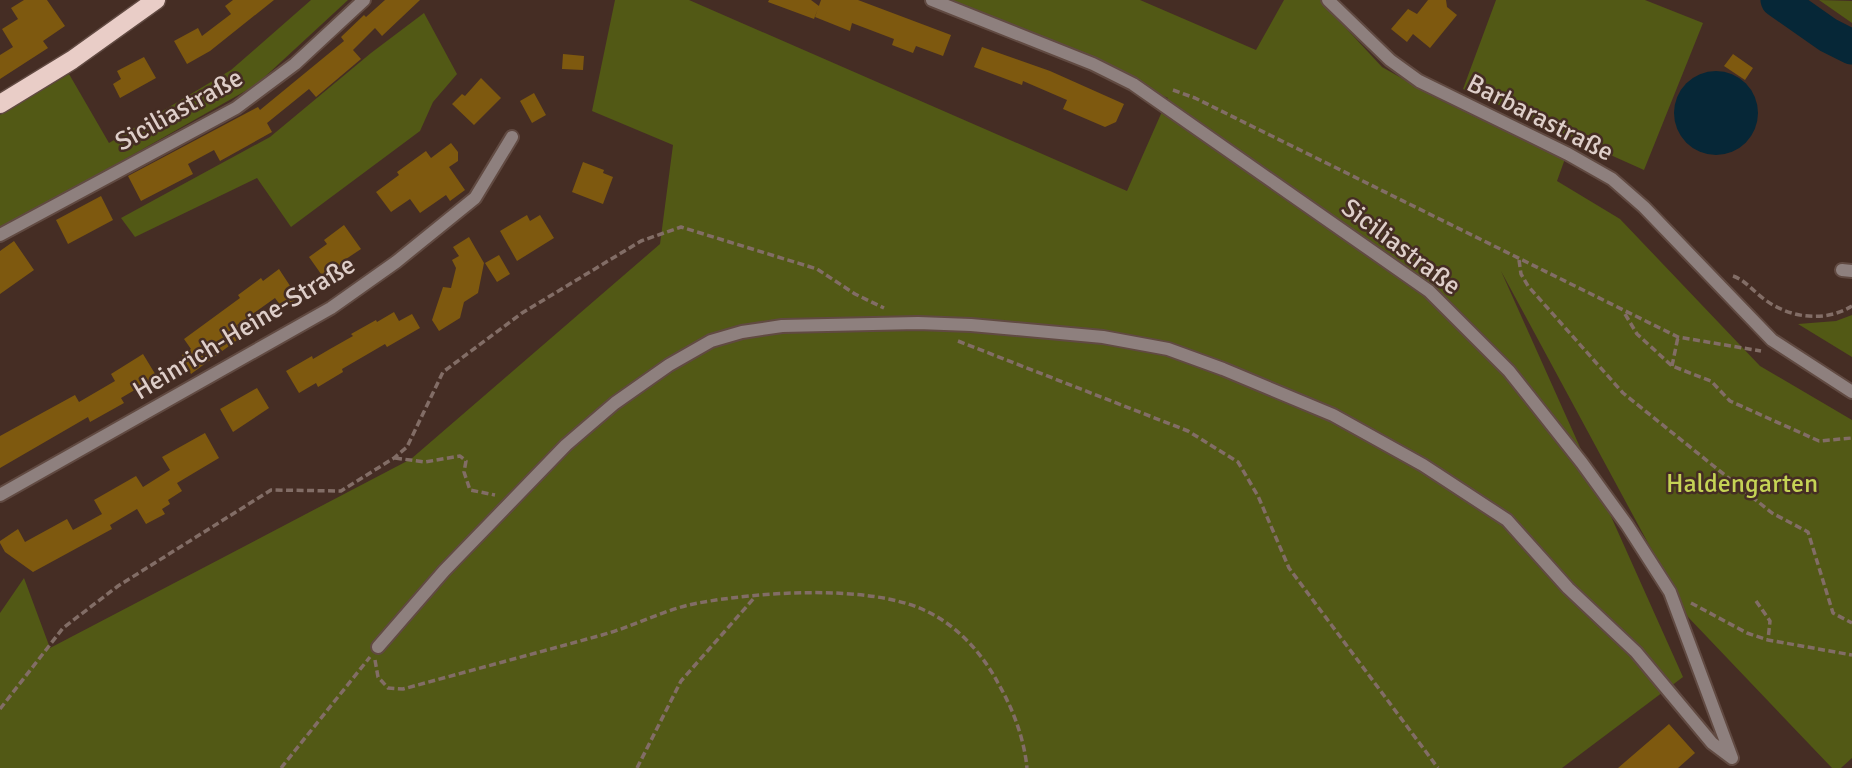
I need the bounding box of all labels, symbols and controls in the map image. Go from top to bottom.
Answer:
street label: Siciliastraße [110,62,248,158]
street label: Barbarastraße [1461,67,1619,169]
street label: Siciliastraße [1335,192,1467,302]
street label: Heinrich-Heine-Straße [127,249,361,407]
park label: Haldengarten [1666,468,1818,500]

